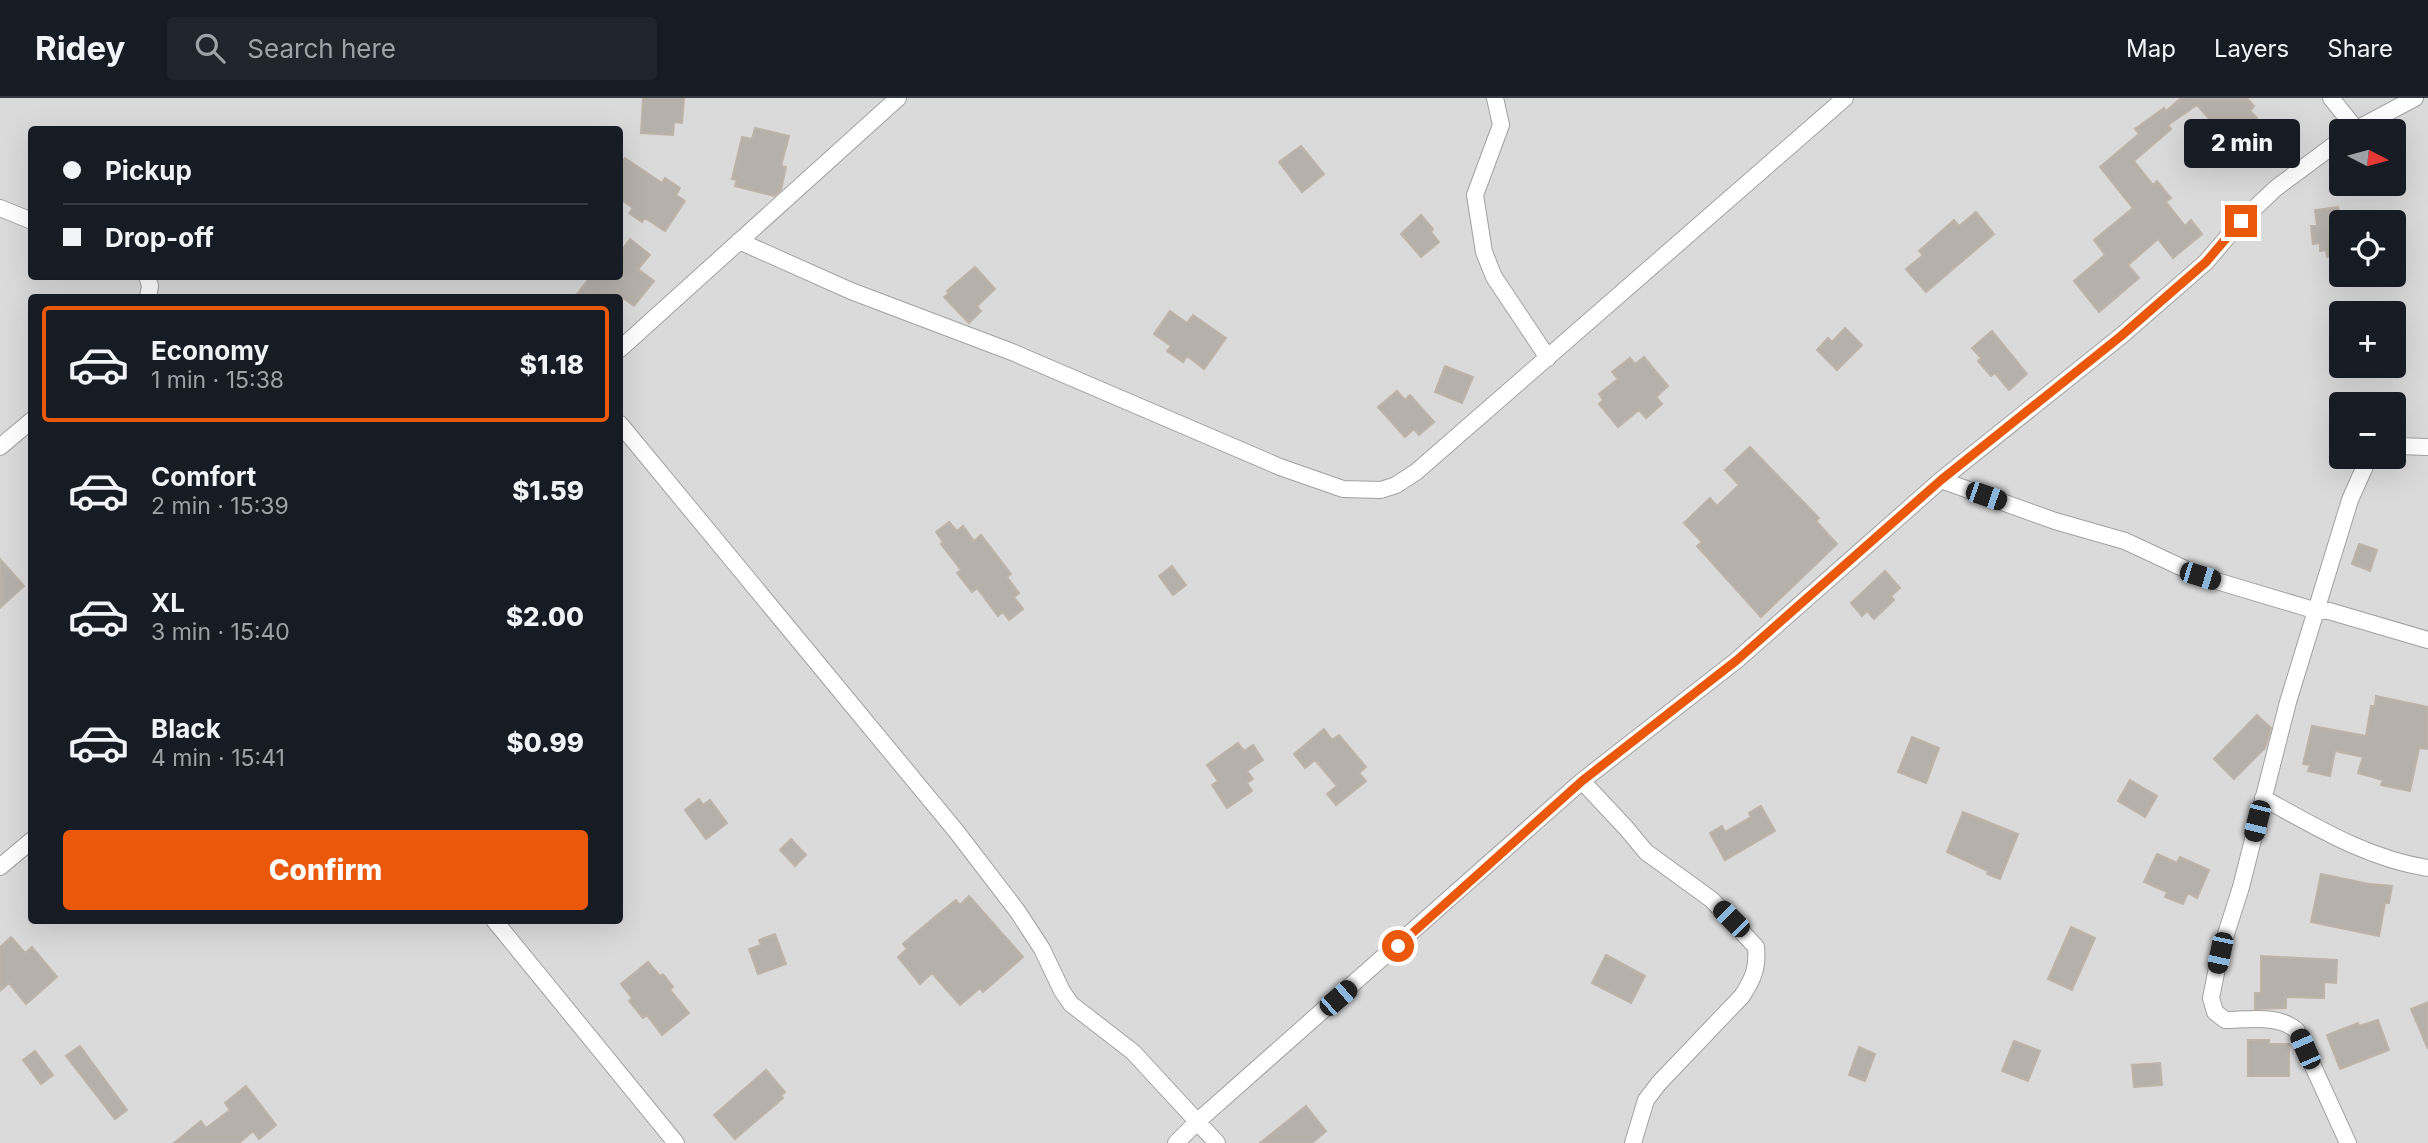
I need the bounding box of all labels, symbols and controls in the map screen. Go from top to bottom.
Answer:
search box [167,17,657,80]
text: Ridey [35,28,125,68]
icon: search [191,29,229,67]
text: Search here [247,33,396,64]
text: Map [2126,34,2176,63]
text: Layers [2214,34,2289,63]
text: Share [2327,34,2393,63]
north arrow [2329,119,2406,196]
map controls [2329,119,2406,469]
callout: 2 min [2183,120,2299,169]
text: 2 min [2211,129,2273,157]
text: Pickup [105,155,192,186]
route end [2225,205,2257,237]
button: locate [2329,210,2406,287]
text: Drop-off [105,222,214,253]
button: + [2329,301,2406,378]
icon: car [67,333,130,396]
text: Economy [151,335,269,366]
text: $1.18 [520,349,584,380]
text: 1 min · 15:38 [151,366,284,394]
button: − [2329,392,2406,469]
icon: car [67,459,130,522]
text: Comfort [151,461,256,492]
text: $1.59 [512,475,584,506]
car [1963,479,2010,513]
text: 2 min · 15:39 [151,492,289,520]
car [2177,560,2224,592]
icon: car [67,585,130,648]
text: XL [151,587,185,618]
text: $2.00 [506,601,584,632]
text: 3 min · 15:40 [151,618,290,646]
icon: car [67,711,130,774]
text: Black [151,713,221,744]
text: $0.99 [506,727,584,758]
text: 4 min · 15:41 [151,744,285,772]
car [2242,798,2273,844]
button: Confirm [63,830,588,910]
car [1709,897,1754,941]
route start [1382,930,1414,962]
car [2206,930,2235,976]
car [1316,976,1361,1020]
car [2287,1026,2324,1072]

